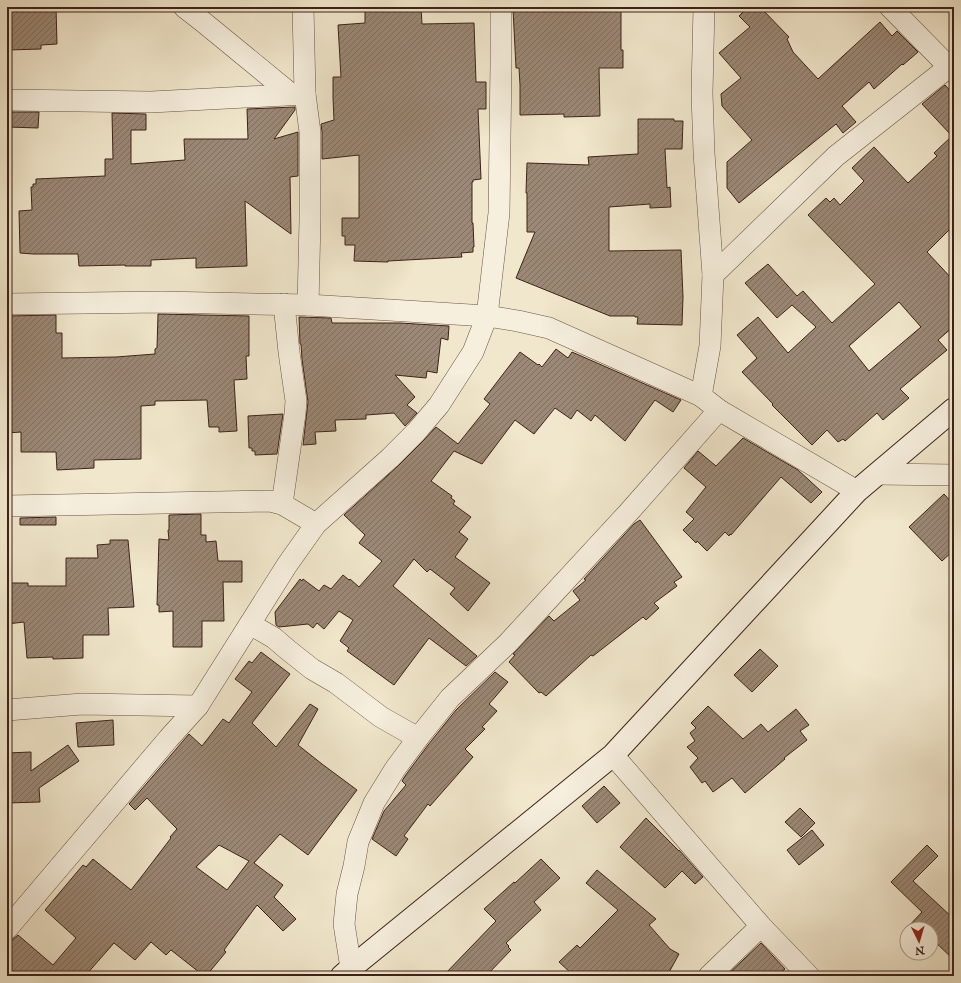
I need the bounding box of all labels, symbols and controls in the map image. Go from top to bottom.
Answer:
north arrow [899,921,939,961]
text: N [914,942,926,957]

